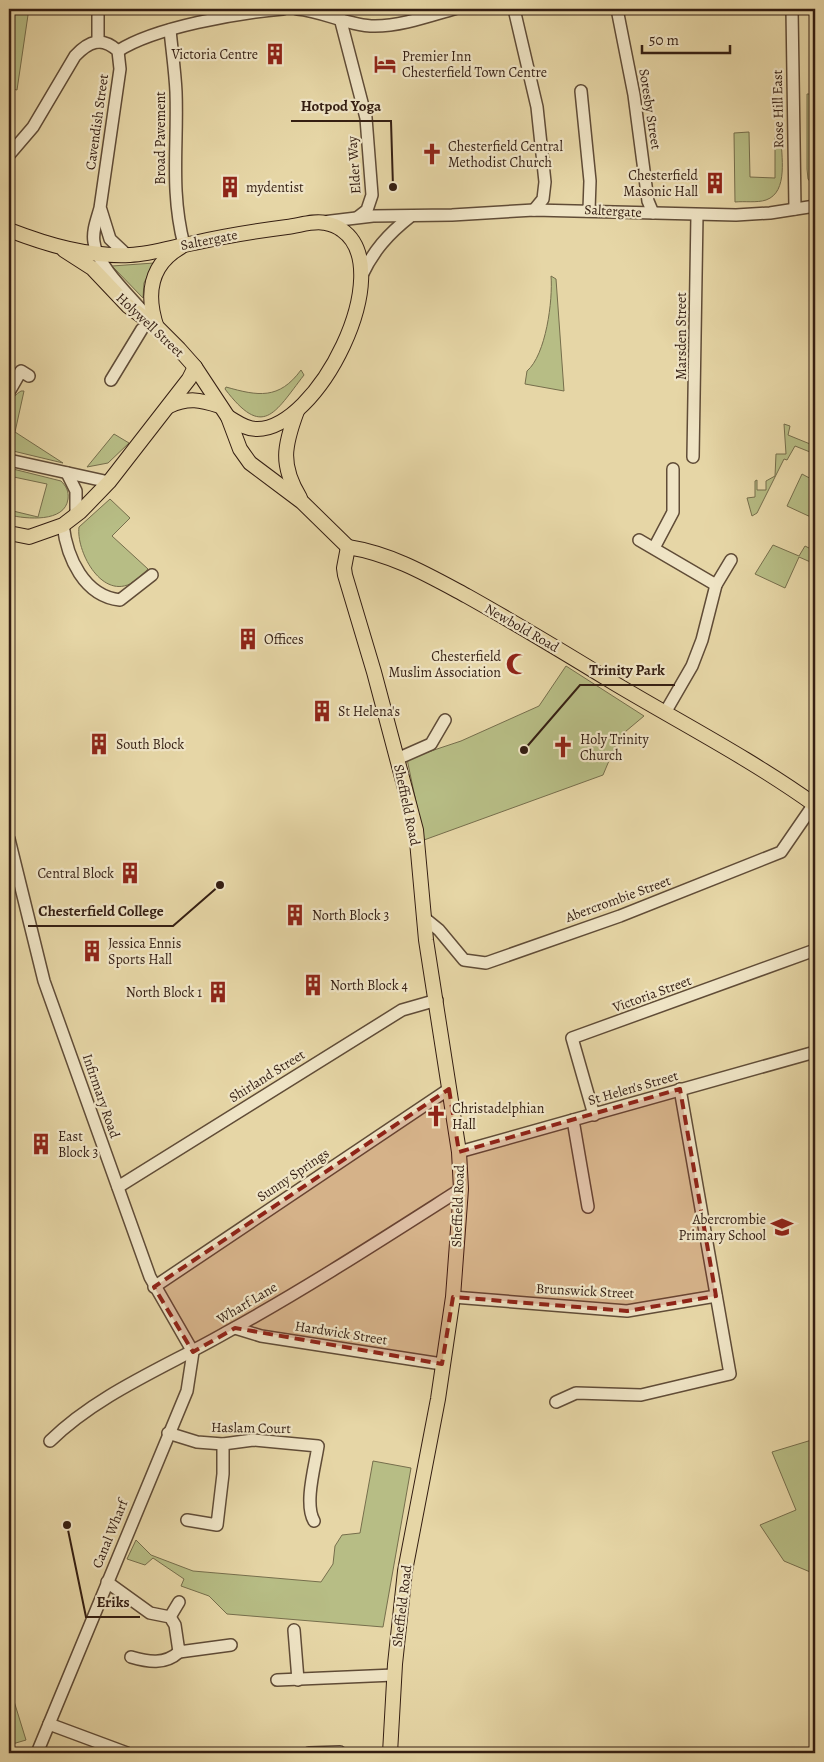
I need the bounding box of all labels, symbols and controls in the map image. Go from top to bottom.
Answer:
scale bar [642,22,729,54]
text: 50 m [649,30,679,50]
building icon: Victoria Centre [262,41,288,67]
place label: Victoria Centre [170,45,258,64]
place label: Premier Inn Chesterfield Town Centre [402,47,547,82]
hotel icon: Premier Inn Chesterfield Town Centre [372,51,398,77]
street label: Soresby Street [634,67,666,151]
street label: Rose Hill East [768,69,788,148]
street label: Cavendish Street [81,72,113,171]
street label: Broad Pavement [151,91,170,185]
callout: Hotpod Yoga [291,91,391,121]
text: Hotpod Yoga [301,96,382,116]
street label: Elder Way [342,135,366,195]
place label: Chesterfield Central Methodist Church [448,137,563,172]
church icon: Chesterfield Central Methodist Church [419,141,445,167]
place label: Chesterfield Masonic Hall [623,166,699,201]
building icon: Chesterfield Masonic Hall [702,170,728,196]
building icon: mydentist [217,174,243,200]
place label: mydentist [246,178,304,197]
street label: Saltergate [584,200,642,222]
street label: Saltergate [179,225,239,255]
street label: Holywell Street [112,288,189,362]
street label: Marsden Street [672,292,691,380]
street label: Newbold Road [481,599,563,657]
building icon: Offices [235,626,261,652]
place label: Offices [264,630,304,649]
place label: Chesterfield Muslim Association [388,647,501,682]
mosque icon: Chesterfield Muslim Association [504,651,530,677]
callout: Trinity Park [580,655,675,685]
text: Trinity Park [589,660,665,680]
building icon: St Helena's [309,698,335,724]
place label: St Helena's [338,702,400,721]
place label: Holy Trinity Church [580,730,649,765]
building icon: South Block [86,731,112,757]
church icon: Holy Trinity Church [550,734,576,760]
place label: South Block [116,735,184,754]
street label: Sheffield Road [389,763,425,848]
building icon: Central Block [117,860,143,886]
place label: Central Block [37,864,114,883]
street label: Abercrombie Street [562,871,674,927]
callout: Chesterfield College [28,896,173,926]
text: Chesterfield College [38,901,164,921]
building icon: North Block 3 [282,902,308,928]
place label: North Block 3 [312,906,389,925]
place label: Jessica Ennis Sports Hall [108,934,181,969]
building icon: Jessica Ennis Sports Hall [79,938,105,964]
street label: Victoria Street [609,971,694,1017]
building icon: North Block 4 [300,972,326,998]
place label: North Block 4 [330,976,408,995]
building icon: North Block 1 [205,979,231,1005]
place label: North Block 1 [126,983,202,1002]
street label: Shirland Street [225,1045,309,1107]
street label: Infirmary Road [78,1051,124,1141]
street label: St Helen's Street [586,1066,681,1110]
place label: Christadelphian Hall [452,1099,545,1134]
church icon: Christadelphian Hall [423,1103,449,1129]
place label: East Block 3 [58,1127,98,1162]
building icon: East Block 3 [28,1131,54,1157]
street label: Sunny Springs [253,1144,333,1206]
street label: Sheffield Road [447,1164,469,1248]
place label: Abercrombie Primary School [678,1210,767,1245]
school or university icon: Abercrombie Primary School [769,1214,795,1240]
street label: Wharf Lane [212,1278,281,1329]
street label: Brunswick Street [535,1279,635,1303]
street label: Hardwick Street [293,1316,389,1350]
street label: Haslam Court [211,1418,291,1438]
street label: Canal Wharf [88,1495,133,1571]
street label: Sheffield Road [388,1563,417,1648]
callout: Eriks [86,1587,140,1617]
text: Eriks [96,1592,130,1612]

